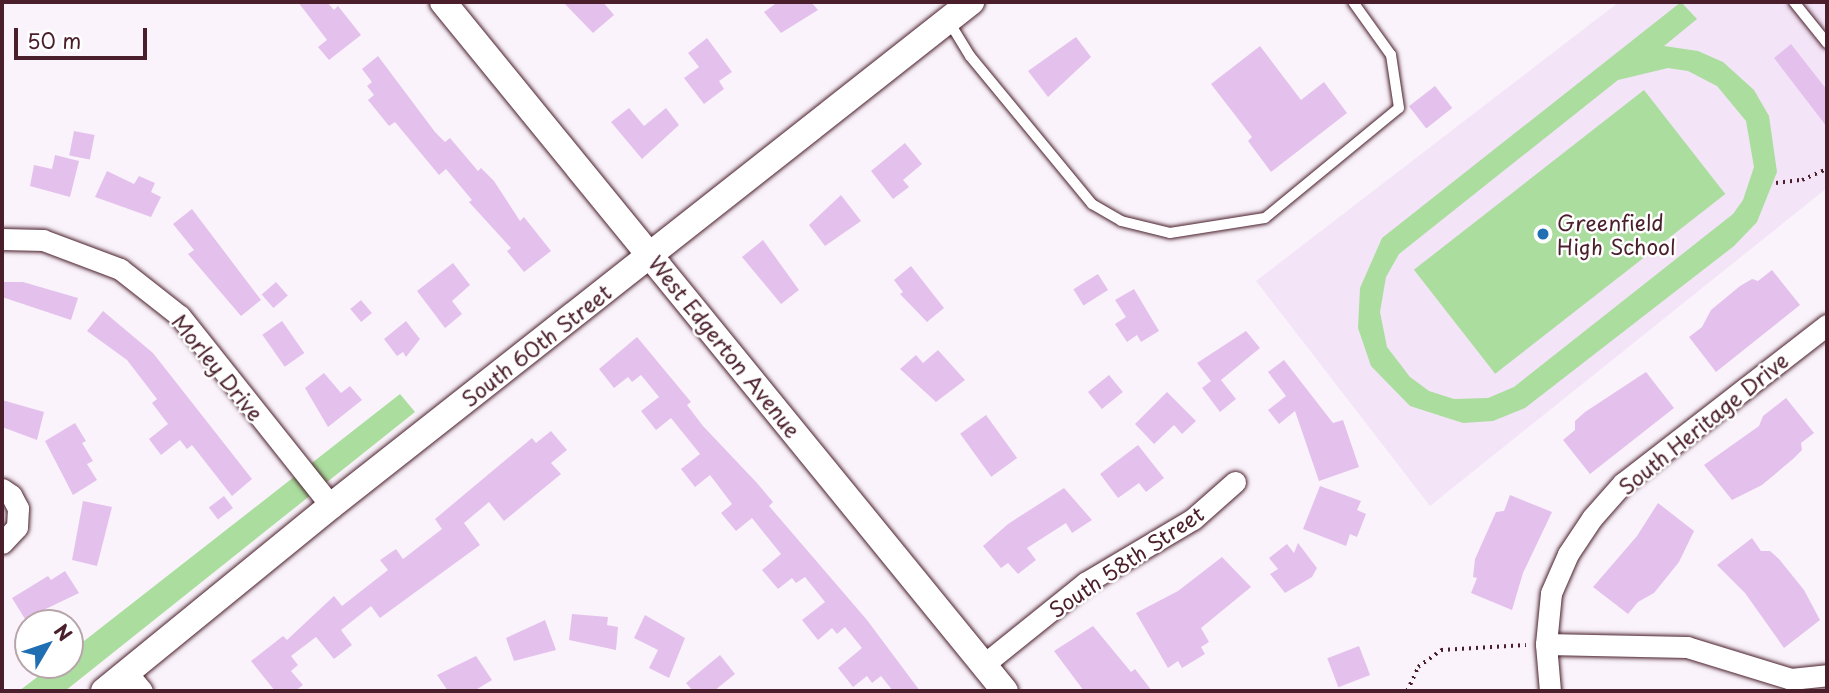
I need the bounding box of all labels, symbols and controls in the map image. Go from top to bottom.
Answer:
scale bar [18,14,150,58]
text: 50 m [27,24,81,56]
place label: Greenfield High School [1557,209,1677,259]
marker: Greenfield High School [1535,226,1551,242]
street label: West Edgerton Avenue [644,250,806,442]
street label: South 60th Street [455,278,617,412]
street label: Morley Drive [167,308,269,426]
street label: South Heritage Drive [1612,346,1794,500]
street label: South 58th Street [1043,500,1209,622]
north arrow [14,609,84,679]
text: N [48,617,79,647]

